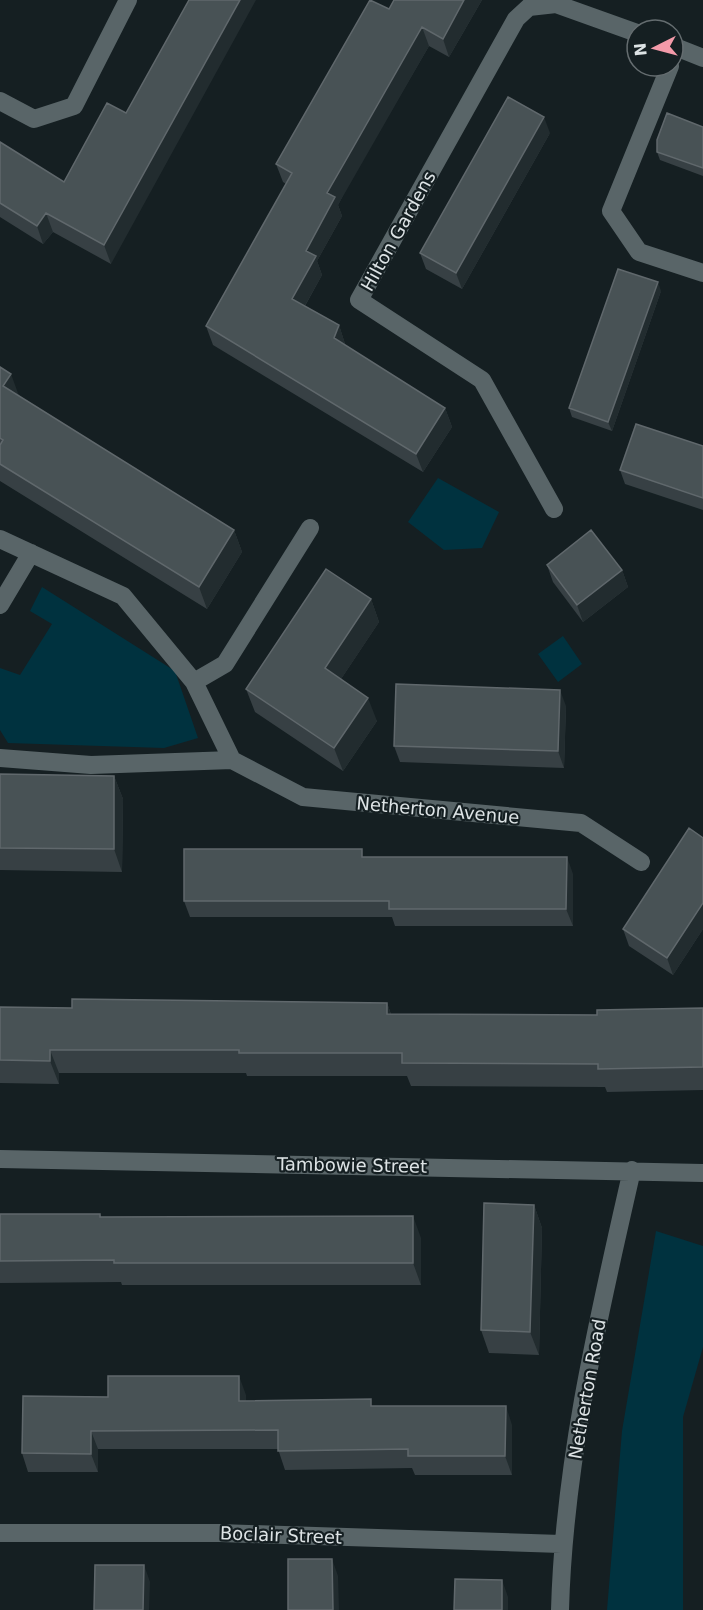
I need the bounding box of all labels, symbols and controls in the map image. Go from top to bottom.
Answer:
north arrow [625,18,685,78]
text: N [630,42,651,57]
street label: Hilton Gardens [356,167,440,295]
street label: Netherton Avenue [356,792,520,828]
street label: Tambowie Street [276,1153,427,1177]
street label: Netherton Road [564,1317,610,1461]
street label: Boclair Street [220,1522,342,1548]

